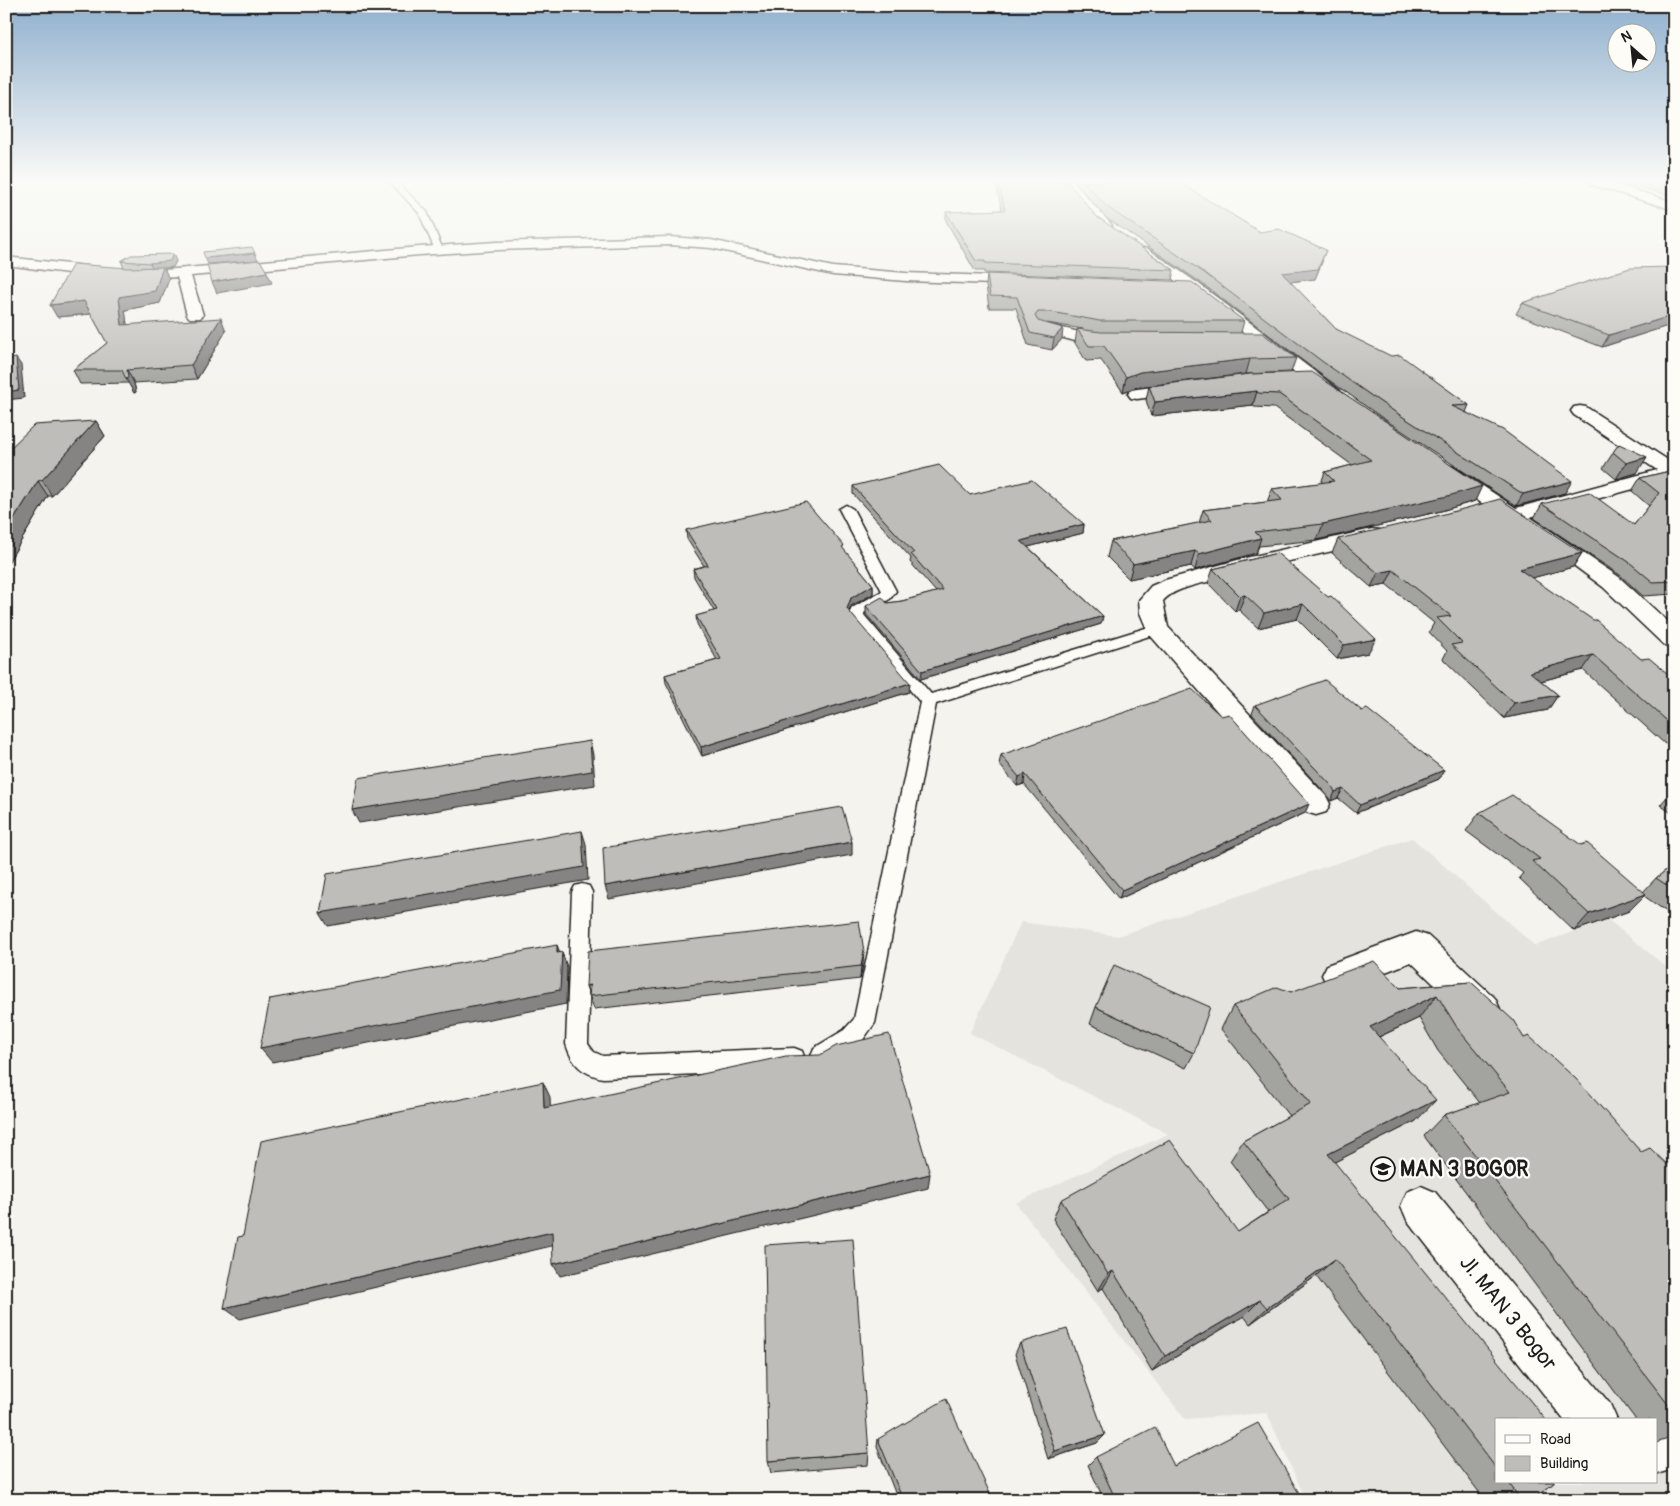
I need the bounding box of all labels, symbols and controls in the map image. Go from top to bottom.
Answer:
north arrow [1608,22,1658,72]
text: N [1618,27,1634,47]
school or university icon: MAN 3 BOGOR [1370,1156,1396,1182]
place label: MAN 3 BOGOR [1400,1156,1528,1183]
street label: Jl. MAN 3 Bogor [1453,1250,1563,1376]
legend [1495,1418,1658,1484]
text: Road [1540,1430,1571,1449]
text: Building [1540,1454,1588,1473]

